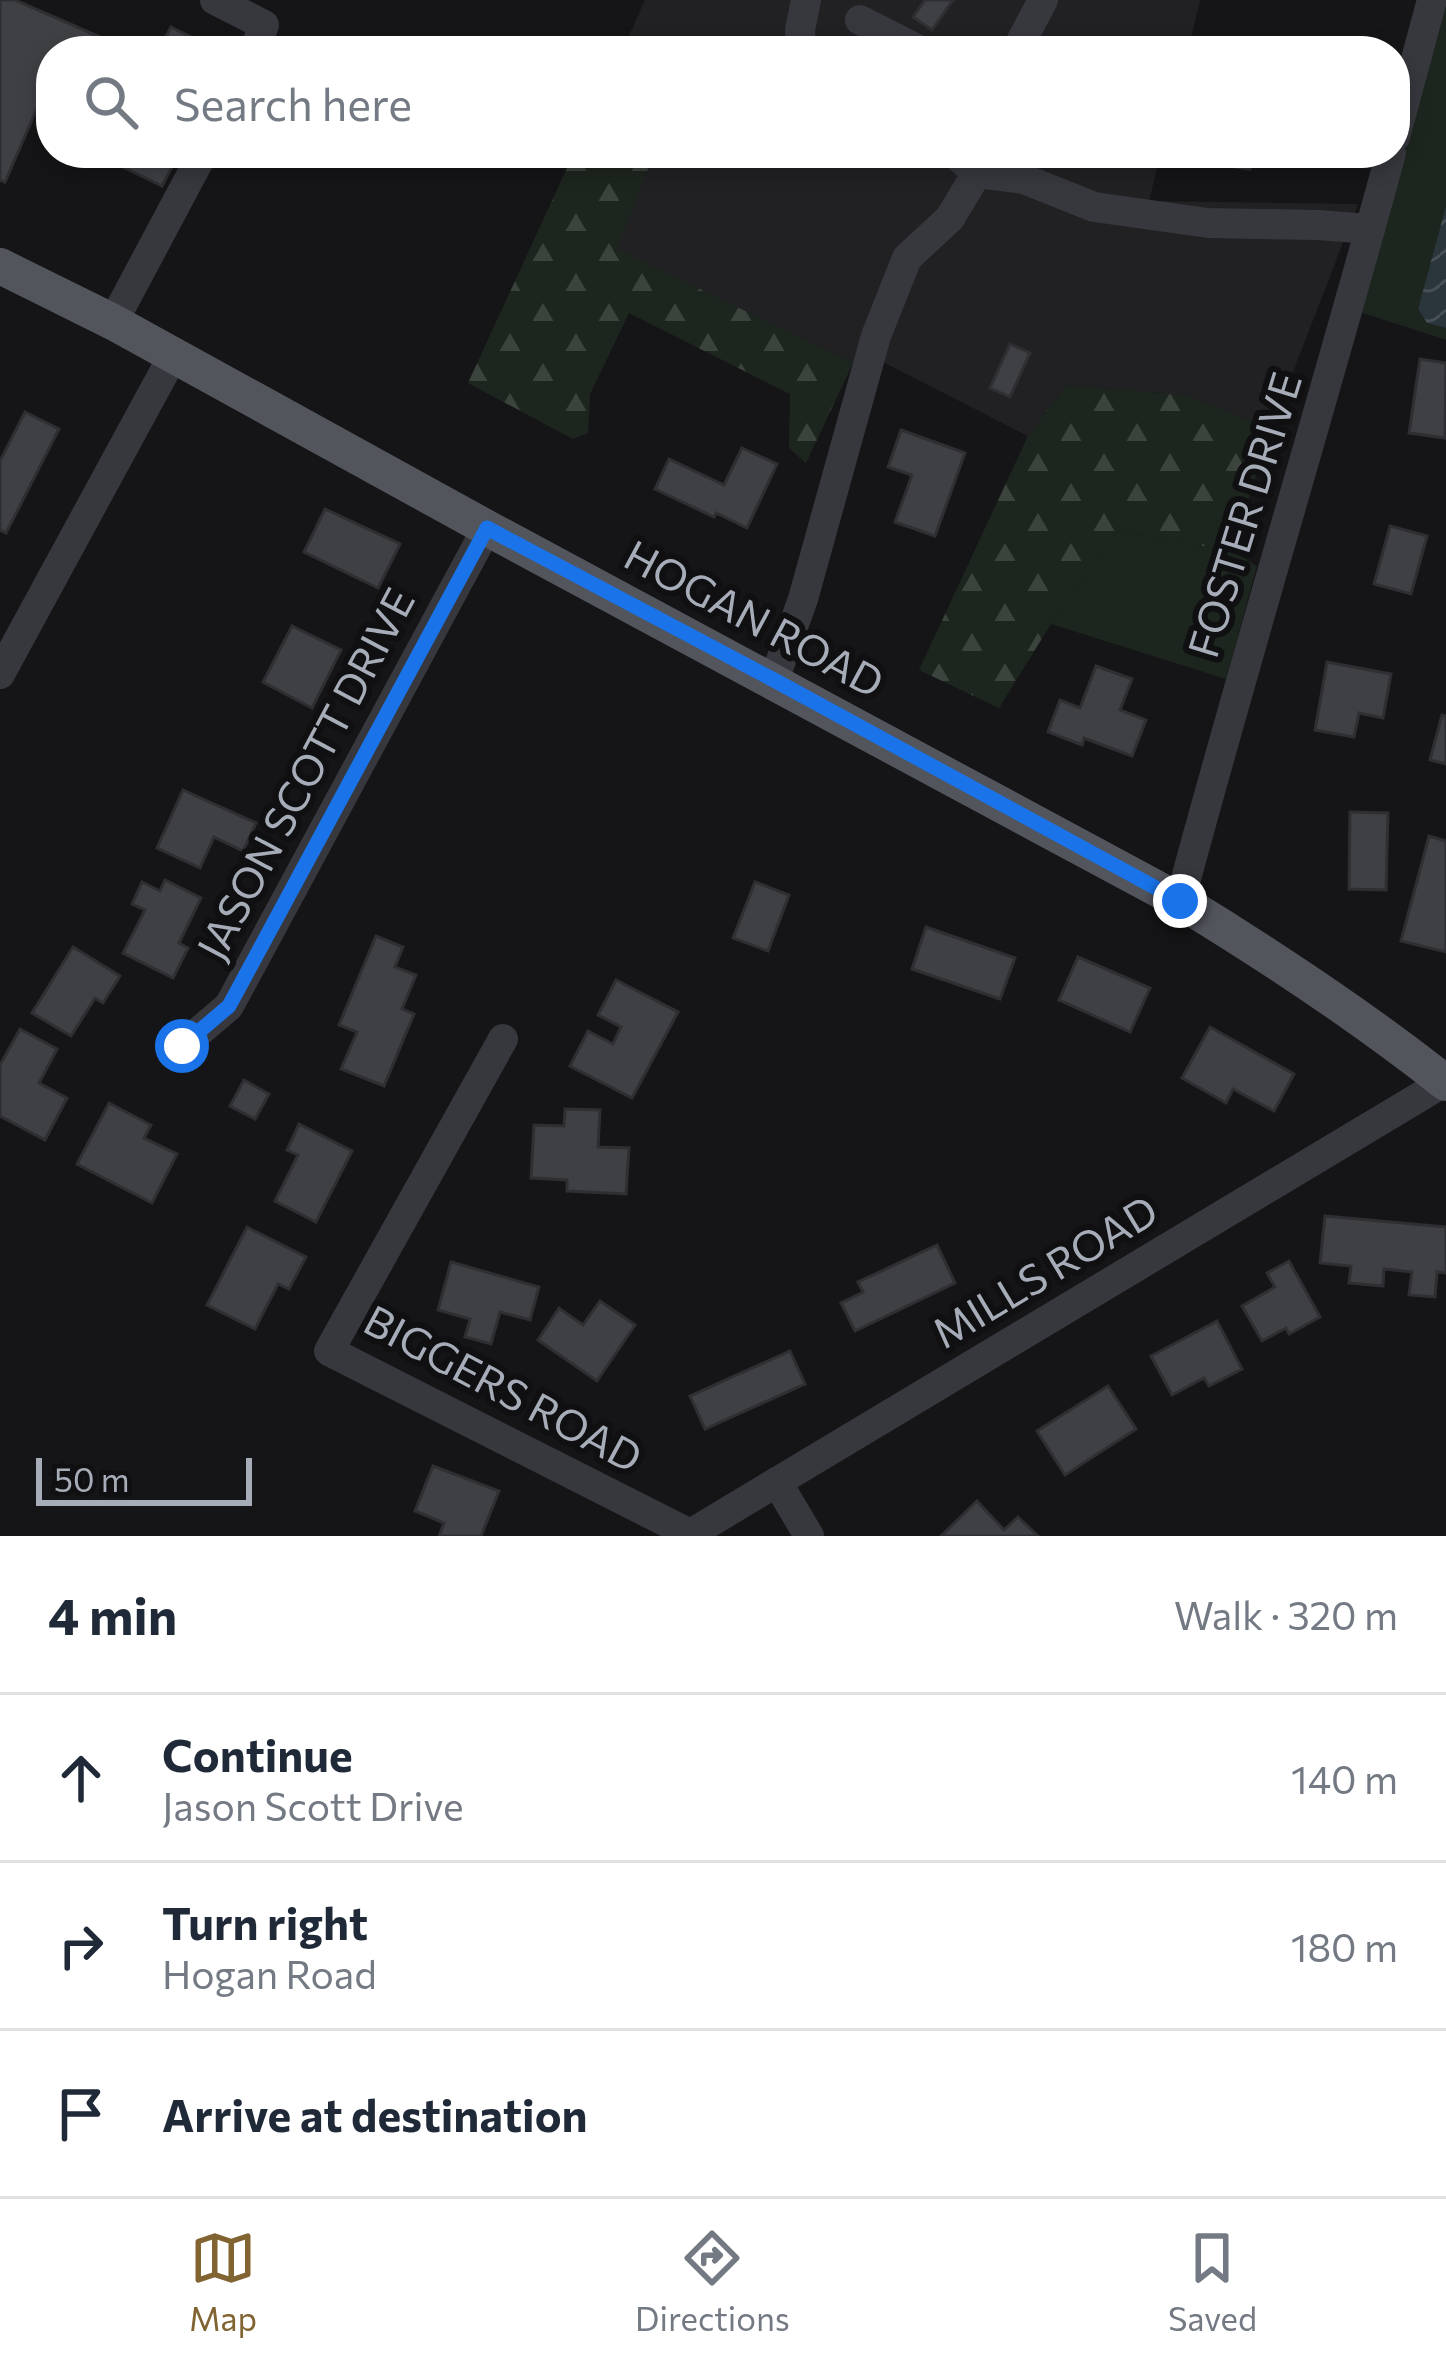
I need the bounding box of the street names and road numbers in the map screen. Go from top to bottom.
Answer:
street label: FOSTER DRIVE [1175,366,1311,663]
street label: HOGAN ROAD [617,527,893,707]
street label: JASON SCOTT DRIVE [184,579,424,967]
street label: MILLS ROAD [922,1183,1166,1358]
street label: BIGGERS ROAD [356,1292,652,1482]

